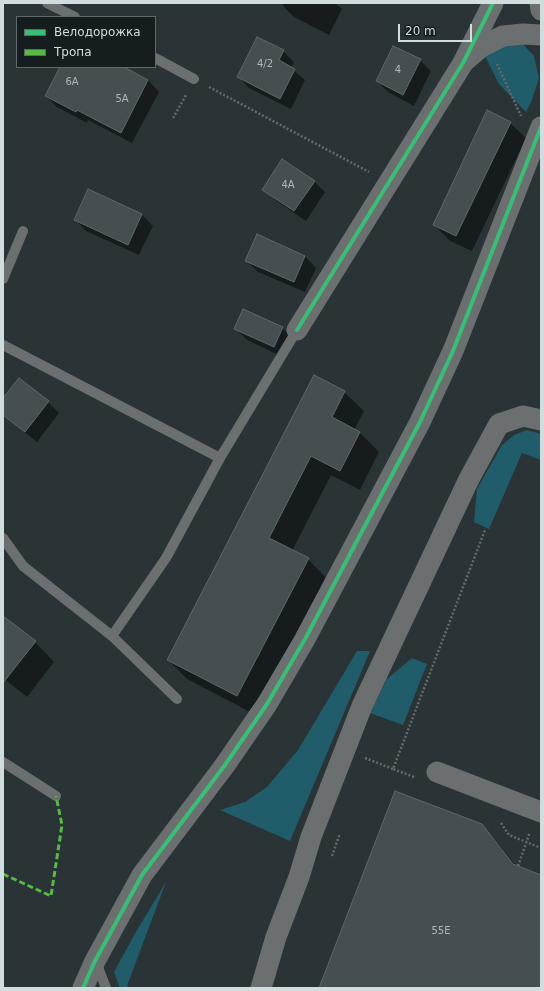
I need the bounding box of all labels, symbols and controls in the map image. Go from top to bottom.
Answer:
legend [16,16,156,68]
scale bar [400,16,474,42]
text: 20 m [405,24,436,38]
text: Велодорожка [54,25,141,39]
text: Тропа [54,45,92,59]
house number: 4/2 [257,58,273,70]
house number: 4 [395,64,401,76]
house number: 6А [65,76,79,88]
house number: 5А [115,93,129,105]
house number: 4А [281,179,295,191]
house number: 55Е [431,925,451,937]

